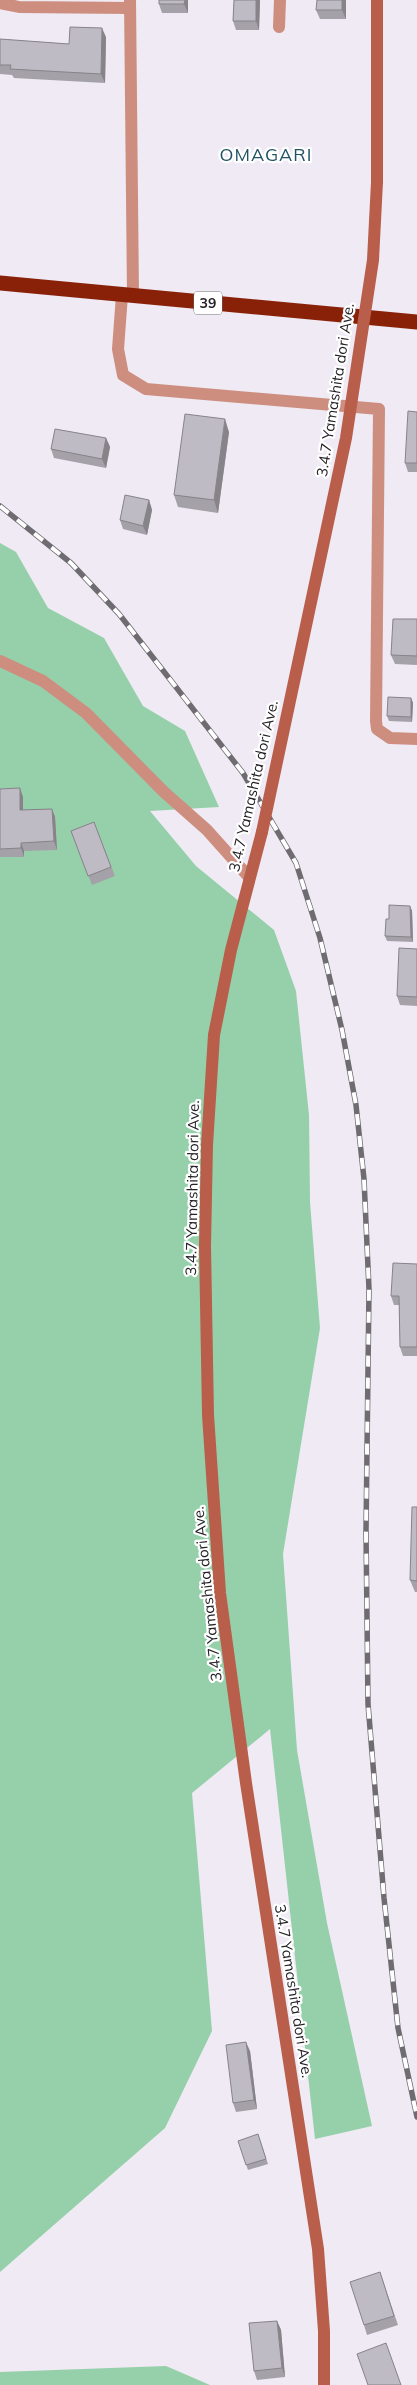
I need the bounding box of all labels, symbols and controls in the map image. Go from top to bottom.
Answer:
district label: OMAGARI [220,143,312,166]
road number: 39 [194,292,222,314]
street label: 3.4.7 Yamashita dori Ave. [312,302,358,478]
street label: 3.4.7 Yamashita dori Ave. [224,698,282,874]
street label: 3.4.7 Yamashita dori Ave. [181,1100,203,1276]
street label: 3.4.7 Yamashita dori Ave. [188,1506,226,1682]
street label: 3.4.7 Yamashita dori Ave. [271,1903,317,2079]

